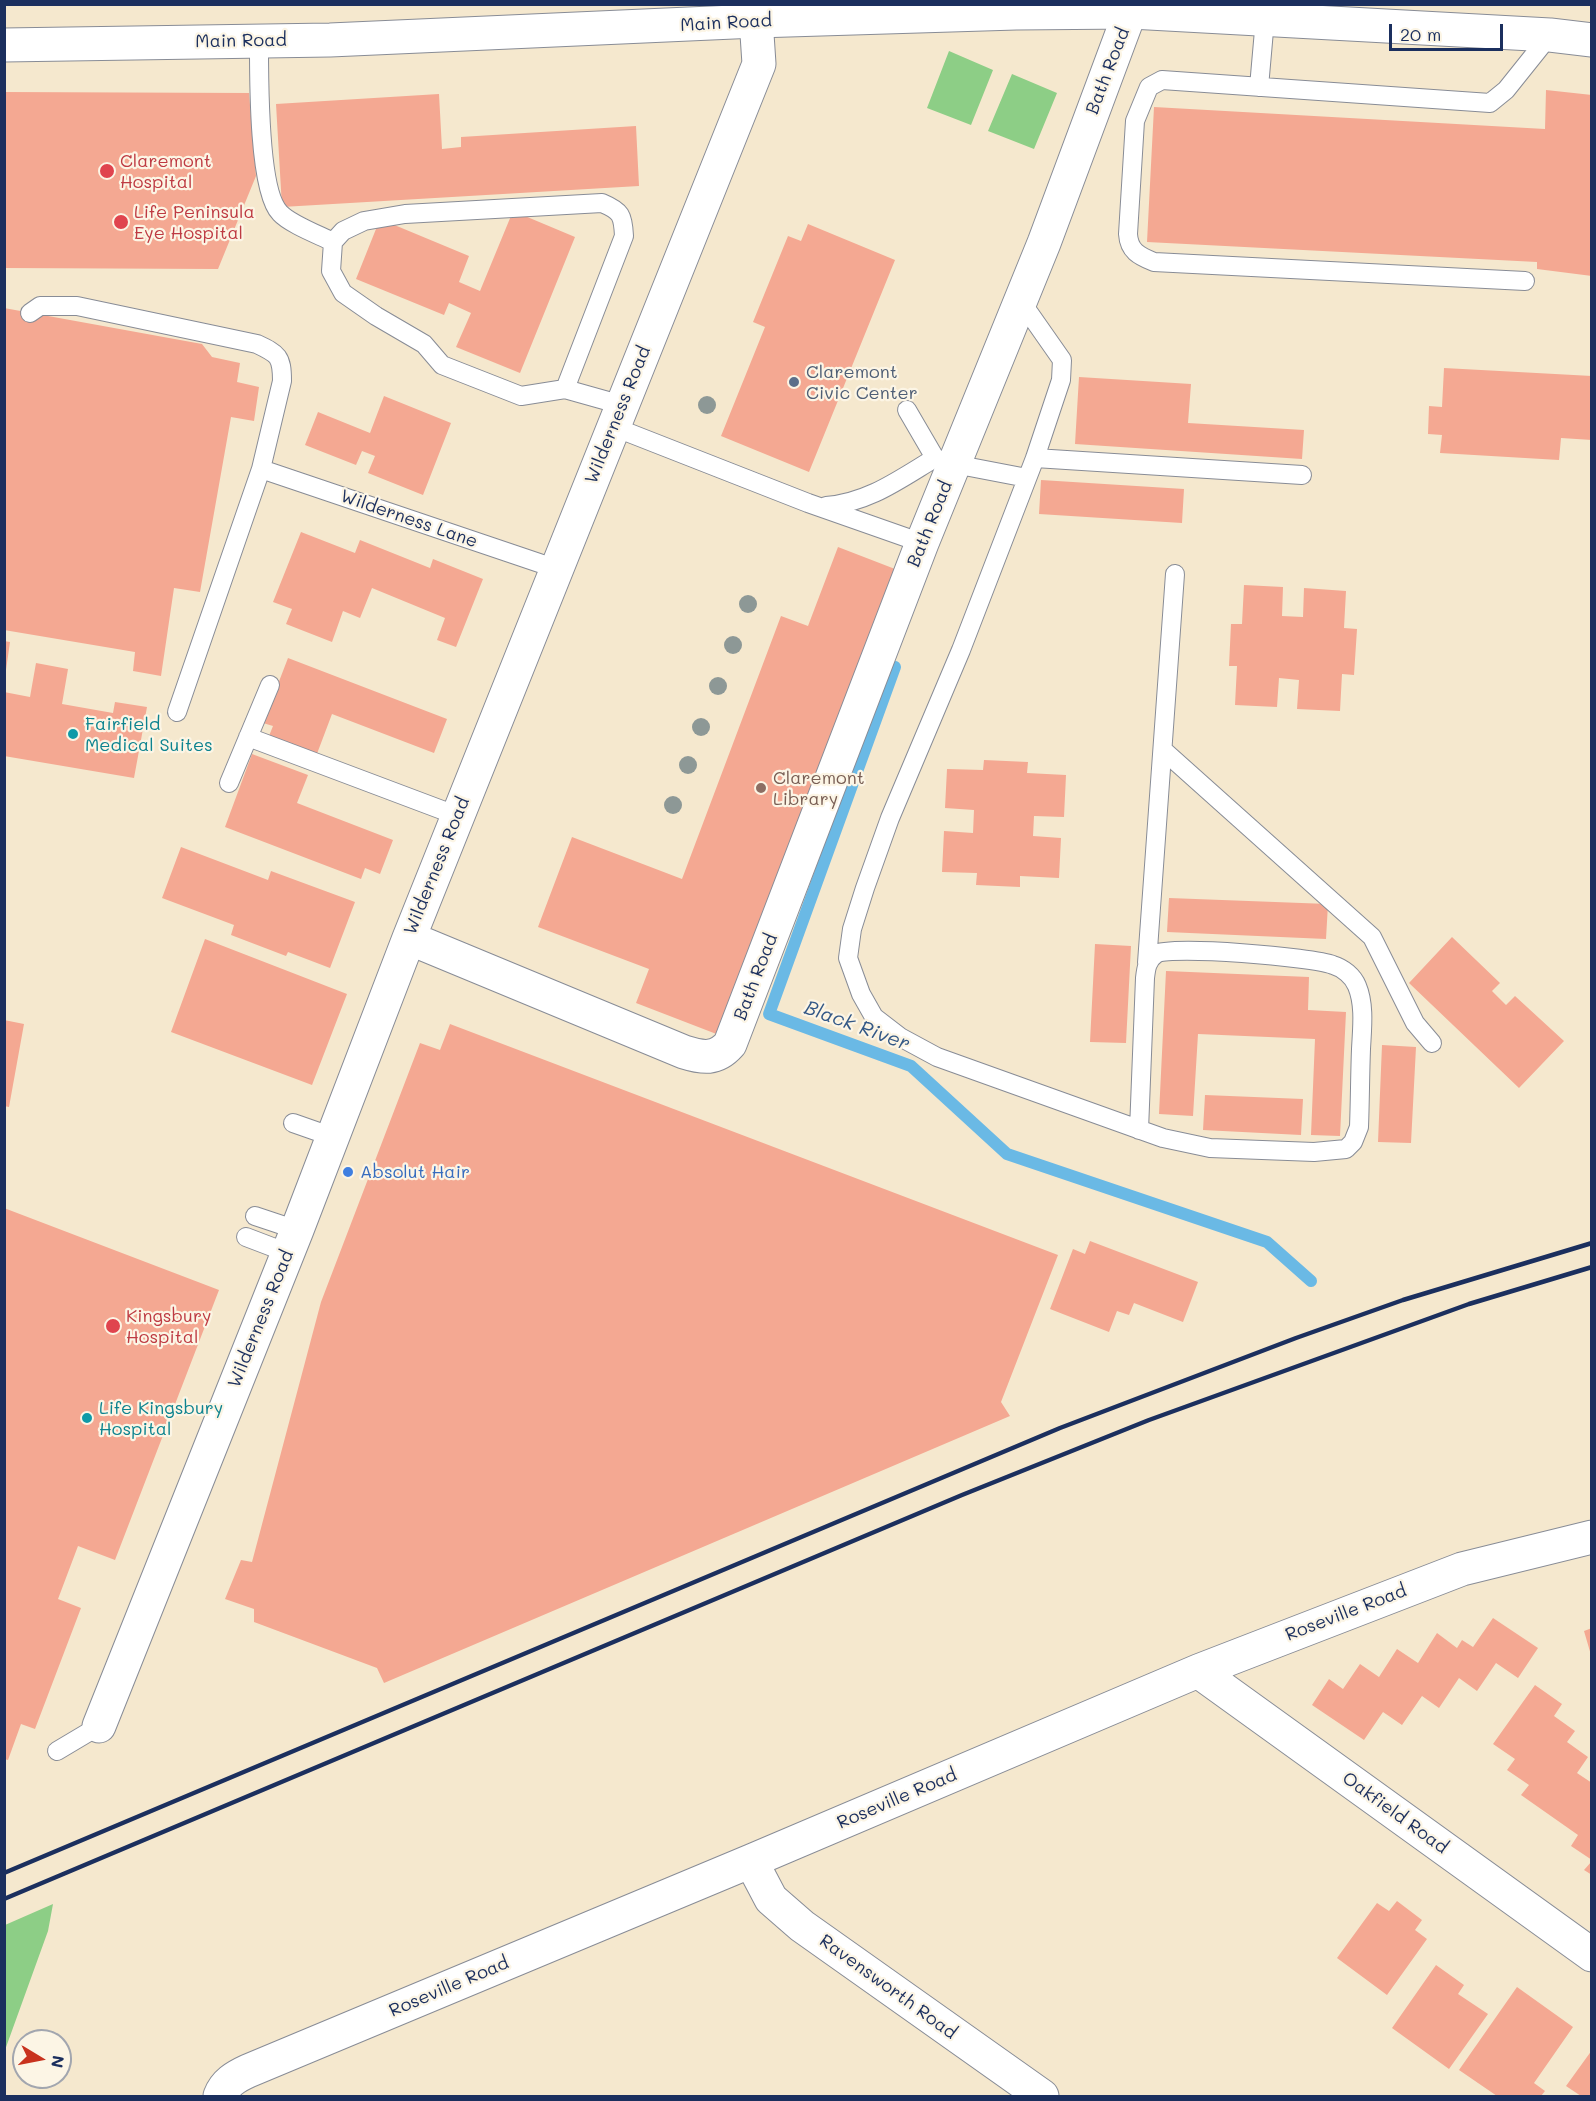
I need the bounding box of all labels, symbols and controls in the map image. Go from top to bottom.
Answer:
street label: Main Road [680,10,772,36]
scale bar [1392,12,1506,50]
text: 20 m [1400,22,1441,46]
street label: Bath Road [1082,25,1134,117]
street label: Main Road [195,29,287,53]
place label: Claremont Hospital [120,150,212,192]
marker: Claremont Hospital [98,162,116,180]
place label: Life Peninsula Eye Hospital [134,201,255,244]
marker: Life Peninsula Eye Hospital [112,213,130,231]
street label: Wilderness Road [581,343,655,487]
place label: Claremont Civic Center [806,361,918,404]
marker: Claremont Civic Center [787,375,801,389]
street label: Bath Road [903,478,957,570]
street label: Wilderness Lane [338,485,480,553]
place label: Fairfield Medical Suites [85,713,213,756]
marker: Fairfield Medical Suites [66,727,80,741]
place label: Claremont Library [773,767,865,810]
marker: Claremont Library [754,781,768,795]
street label: Wilderness Road [400,794,474,938]
street label: Bath Road [730,931,782,1023]
water label: Black River [801,996,913,1056]
place label: Absolut Hair [360,1161,470,1183]
marker: Absolut Hair [341,1165,355,1179]
street label: Wilderness Road [224,1247,298,1391]
place label: Kingsbury Hospital [126,1305,211,1348]
marker: Kingsbury Hospital [104,1317,122,1335]
place label: Life Kingsbury Hospital [99,1397,223,1440]
marker: Life Kingsbury Hospital [80,1411,94,1425]
street label: Roseville Road [1282,1580,1410,1646]
street label: Roseville Road [834,1764,960,1834]
street label: Oakfield Road [1338,1767,1452,1859]
street label: Ravensworth Road [815,1930,961,2044]
street label: Roseville Road [386,1952,512,2022]
north arrow [12,2029,72,2089]
text: N [47,2054,70,2070]

